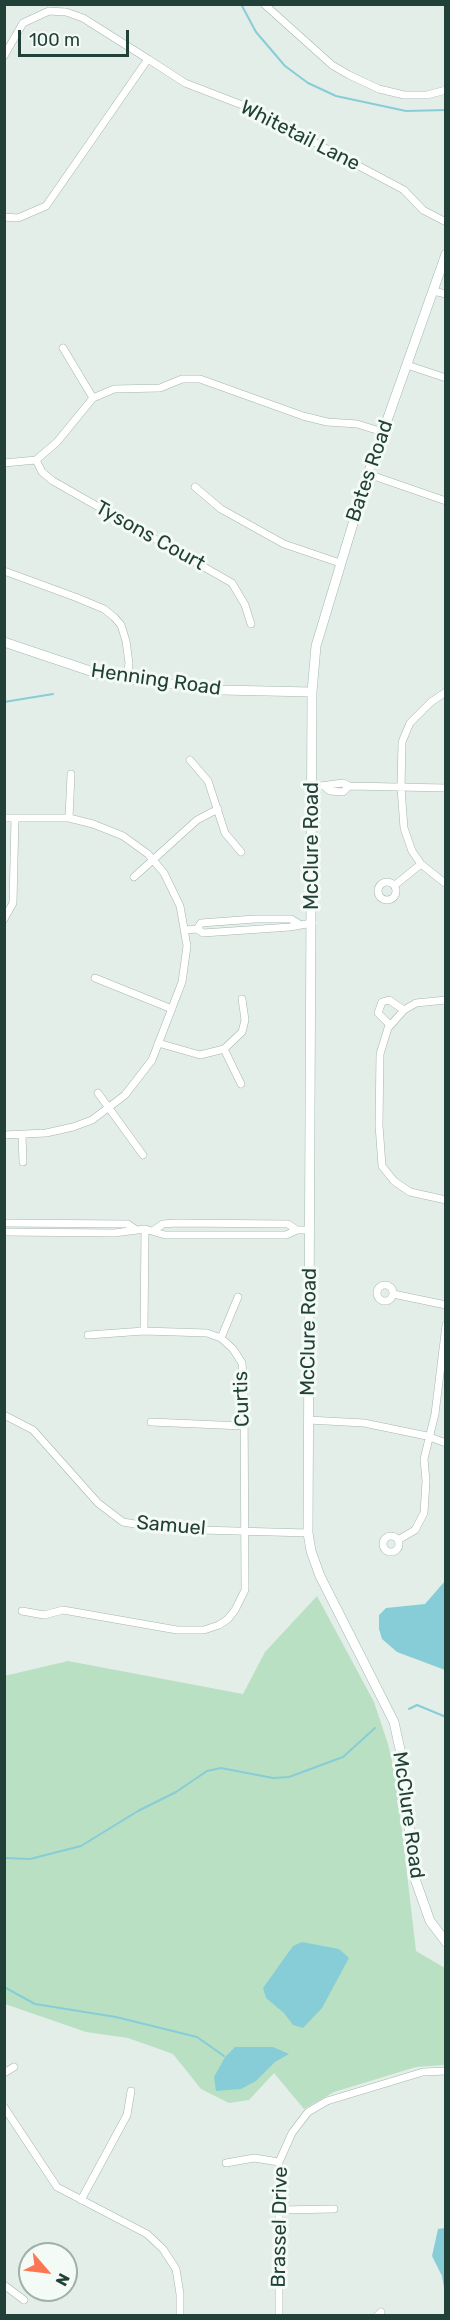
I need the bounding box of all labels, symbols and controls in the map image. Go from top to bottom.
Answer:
scale bar [21,18,132,56]
text: 100 m [29,29,80,51]
street label: Whitetail Lane [236,96,364,176]
street label: Bates Road [341,417,399,525]
street label: Tysons Court [91,496,209,576]
street label: Henning Road [90,659,222,701]
street label: McClure Road [300,782,324,910]
street label: McClure Road [296,1268,322,1396]
street label: Curtis [229,1371,255,1427]
street label: Samuel [135,1511,207,1541]
street label: McClure Road [387,1750,429,1880]
street label: Brassel Drive [267,2166,293,2288]
north arrow [18,2242,78,2302]
text: N [51,2270,74,2289]

